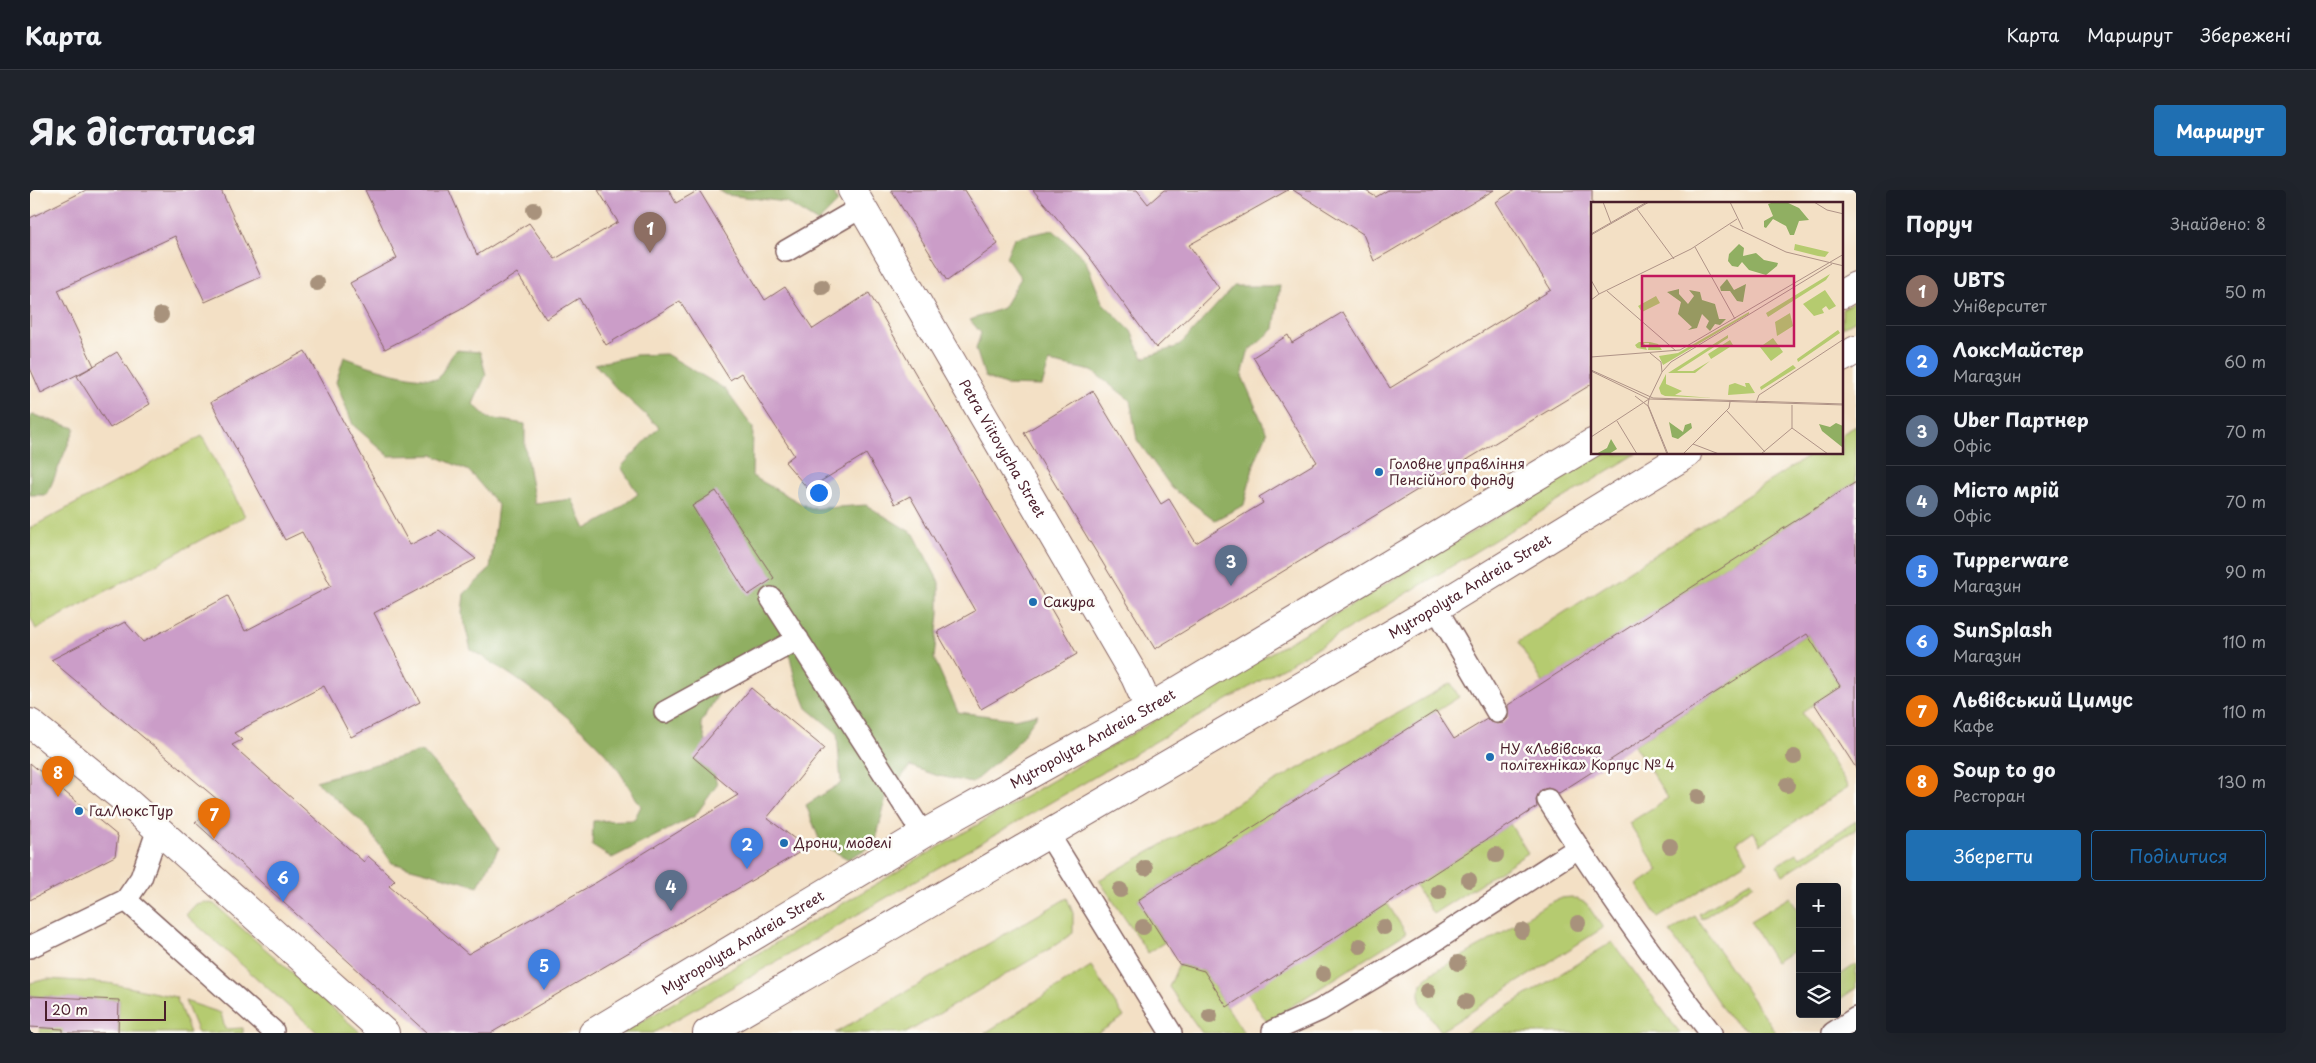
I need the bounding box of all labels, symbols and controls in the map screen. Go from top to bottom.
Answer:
text: Карта [25,17,102,53]
text: Карта [2006,21,2059,48]
text: Маршрут [2087,21,2172,48]
text: Збережені [2200,21,2291,48]
text: Як дістатися [30,104,256,157]
button: Маршрут [2154,105,2286,156]
inset map [1591,202,1844,455]
text: Поруч [1906,207,1973,239]
text: Знайдено: 8 [2171,211,2266,235]
pin: 1 [634,212,666,253]
text: UBTS [1953,265,2005,293]
text: 1 [1918,279,1926,303]
text: 50 m [2225,279,2266,303]
text: Університет [1953,293,2047,317]
text: ЛоксМайстер [1953,335,2084,363]
text: 2 [1916,349,1928,373]
text: 60 m [2224,349,2266,373]
text: Магазин [1953,363,2022,387]
street label: Petra Viitovycha Street [954,375,1051,521]
text: Uber Партнер [1953,405,2089,433]
text: 3 [1917,419,1927,443]
text: 70 m [2226,419,2266,443]
text: Офіс [1953,433,1991,457]
place label: Головне управління Пенсійного фонду [1389,453,1525,490]
marker: Головне управління Пенсійного фонду [1373,466,1385,478]
text: Місто мрій [1953,475,2059,503]
your location [806,480,832,506]
text: 4 [1917,489,1927,513]
text: 70 m [2226,489,2266,513]
text: Офіс [1953,503,1991,527]
street label: Mytropolyta Andreia Street [1384,529,1555,643]
pin: 3 [1215,545,1247,586]
text: Tupperware [1953,545,2069,573]
text: 5 [1917,559,1927,583]
text: 90 m [2225,559,2266,583]
text: Магазин [1953,573,2022,597]
place label: Сакура [1043,591,1095,612]
marker: Сакура [1027,596,1039,608]
text: SunSplash [1953,615,2053,643]
text: 6 [1916,629,1928,653]
text: 110 m [2223,629,2266,653]
text: Магазин [1953,643,2022,667]
street label: Mytropolyta Andreia Street [1006,683,1180,793]
text: Львівський Цимус [1953,685,2133,713]
text: 7 [1917,699,1927,723]
text: 110 m [2223,699,2266,723]
text: Кафе [1953,713,1994,737]
place label: НУ «Львівська політехніка» Корпус № 4 [1500,738,1675,775]
marker: НУ «Львівська політехніка» Корпус № 4 [1484,751,1496,763]
text: Soup to go [1953,755,2055,783]
pin: 8 [42,756,74,797]
text: 8 [1917,769,1927,793]
text: 130 m [2218,769,2266,793]
text: Ресторан [1953,783,2026,807]
pin: 7 [198,798,230,839]
place label: ГалЛюксТур [89,800,173,821]
marker: ГалЛюксТур [73,805,85,817]
pin: 2 [731,828,763,869]
button: Зберегти [1906,830,2081,881]
button: Поділитися [2091,830,2266,881]
place label: Дрони, моделі [793,832,892,853]
marker: Дрони, моделі [778,837,790,849]
pin: 6 [267,861,299,902]
pin: 4 [655,870,687,911]
map controls [1796,883,1841,1018]
button: + [1796,883,1841,928]
street label: Mytropolyta Andreia Street [657,885,828,999]
button: − [1796,928,1841,973]
pin: 5 [528,949,560,990]
button: layers [1796,973,1841,1018]
scale bar [45,998,166,1021]
text: 20 m [52,999,88,1020]

